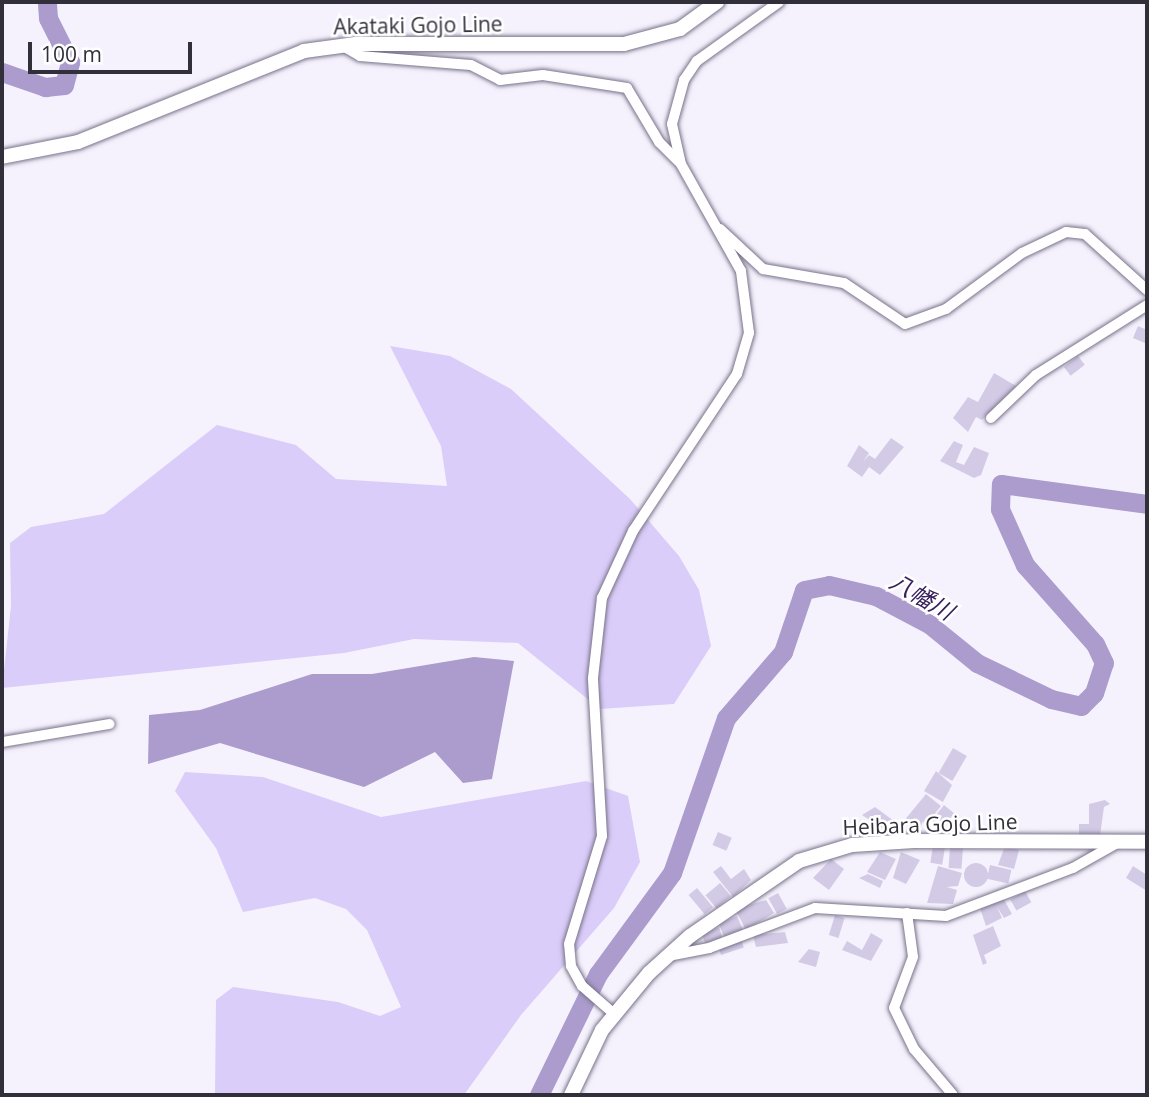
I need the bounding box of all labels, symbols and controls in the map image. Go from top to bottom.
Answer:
street label: Akataki Gojo Line [333,11,503,39]
scale bar [32,28,196,72]
text: 100 m [41,40,102,68]
water label: 八幡川 [885,567,959,625]
street label: Heibara Gojo Line [842,808,1018,840]

